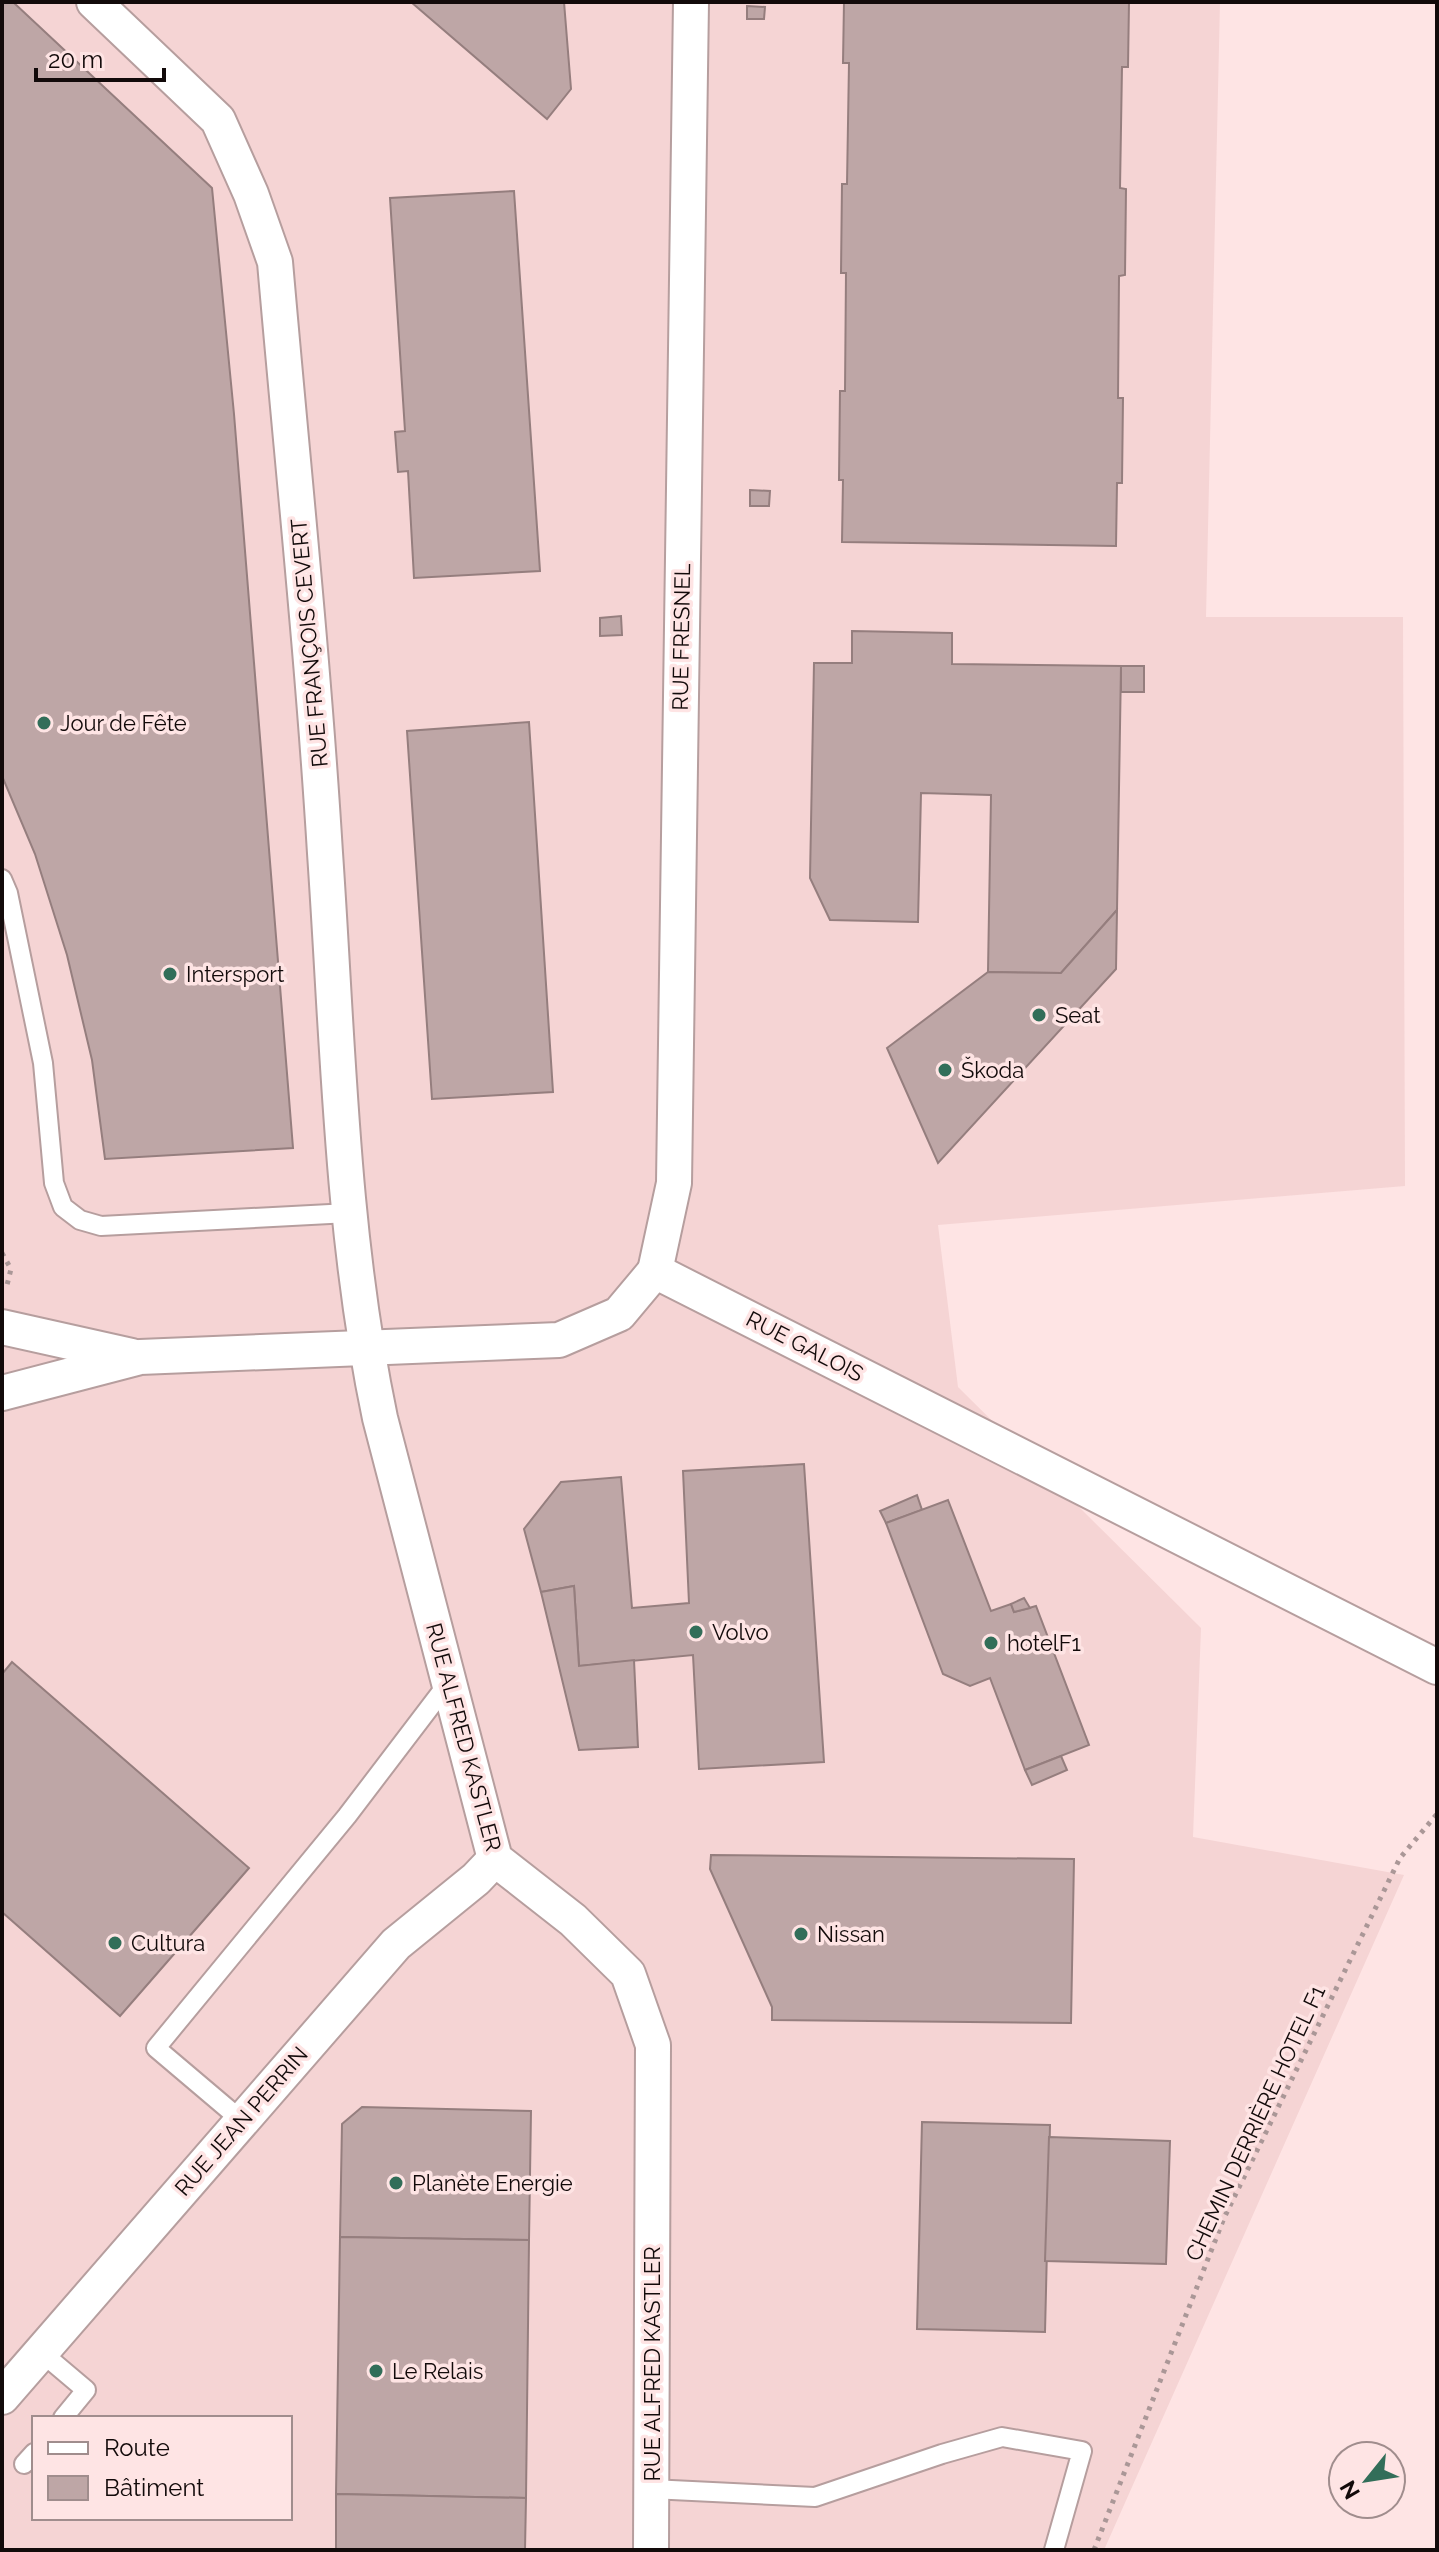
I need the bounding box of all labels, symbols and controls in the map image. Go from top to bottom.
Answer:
scale bar [36,32,164,82]
text: 20 m [48,45,103,74]
street label: RUE FRANÇOIS CEVERT [285,517,333,768]
street label: RUE FRESNEL [667,563,695,711]
place label: Jour de Fête [60,710,187,736]
marker: Jour de Fête [35,714,53,732]
place label: Intersport [186,961,285,987]
marker: Intersport [161,965,179,983]
place label: Seat [1055,1002,1101,1028]
marker: Seat [1030,1006,1048,1024]
place label: Škoda [961,1056,1024,1083]
marker: Škoda [936,1061,954,1079]
street label: RUE GALOIS [742,1305,868,1387]
place label: Volvo [712,1619,769,1645]
street label: RUE ALFRED KASTLER [421,1620,507,1854]
marker: Volvo [687,1623,705,1641]
place label: hotelF1 [1007,1630,1081,1656]
marker: hotelF1 [982,1634,1000,1652]
place label: Nissan [817,1921,885,1947]
marker: Nissan [792,1925,810,1943]
place label: Cultura [131,1930,205,1956]
marker: Cultura [106,1934,124,1952]
street label: CHEMIN DERRIÈRE HOTEL F1 [1180,1981,1330,2265]
street label: RUE JEAN PERRIN [169,2041,313,2201]
place label: Planète Energie [412,2170,573,2196]
marker: Planète Energie [387,2174,405,2192]
street label: RUE ALFRED KASTLER [639,2246,665,2482]
place label: Le Relais [392,2358,483,2384]
marker: Le Relais [367,2362,385,2380]
legend [32,2416,292,2520]
text: Route [104,2433,170,2462]
north arrow [1327,2440,1407,2520]
text: Bâtiment [104,2473,204,2502]
text: N [1334,2476,1365,2504]

